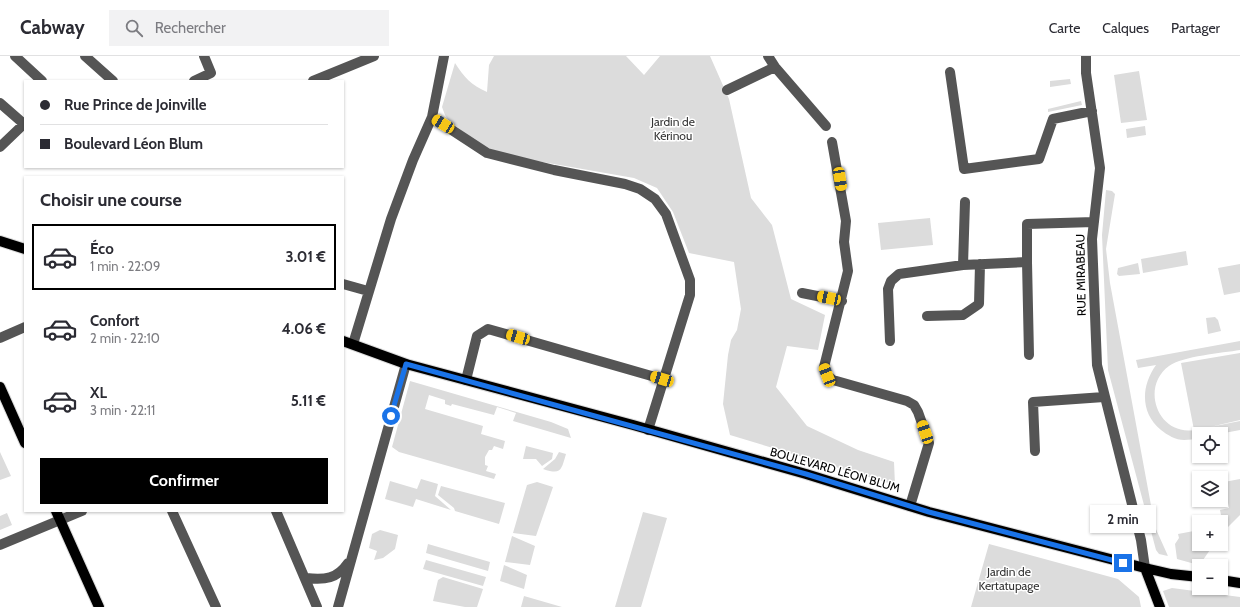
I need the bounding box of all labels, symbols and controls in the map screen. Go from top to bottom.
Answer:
search box [109,10,389,46]
text: Cabway [20,16,85,39]
icon: search [123,17,145,39]
text: Rechercher [155,19,226,37]
text: Carte [1049,19,1080,37]
text: Calques [1102,19,1149,37]
text: Partager [1171,19,1220,37]
text: Rue Prince de Joinville [64,96,207,114]
car [430,113,456,135]
park label: Jardin de Kérinou [650,114,695,143]
text: Boulevard Léon Blum [64,135,203,153]
car [832,166,848,192]
text: Choisir une course [40,189,182,211]
street label: RUE MIRABEAU [1072,234,1089,316]
icon: car [42,239,78,275]
text: Éco [90,240,114,258]
text: 3.01 € [286,248,326,266]
text: 1 min · 22:09 [90,258,160,274]
car [816,290,842,306]
icon: car [42,311,78,347]
text: Confort [90,312,139,330]
text: 4.06 € [281,320,326,338]
car [505,328,531,346]
text: 2 min · 22:10 [90,330,160,346]
car [817,362,837,388]
car [649,370,675,388]
icon: car [42,383,78,419]
text: XL [90,384,107,402]
text: 5.11 € [291,392,326,410]
text: 3 min · 22:11 [90,402,155,418]
route start [382,407,400,425]
car [915,419,935,445]
map controls [1192,427,1228,595]
button: locate [1192,427,1228,463]
street label: BOULEVARD LÉON BLUM [768,444,902,495]
button: Confirmer [40,458,328,504]
button: layers [1192,471,1228,507]
callout: 2 min [1090,505,1156,533]
text: 2 min [1107,511,1139,527]
button: + [1192,515,1228,551]
route end [1114,554,1132,572]
button: − [1192,559,1228,595]
park label: Jardin de Kertatupage [979,564,1039,593]

